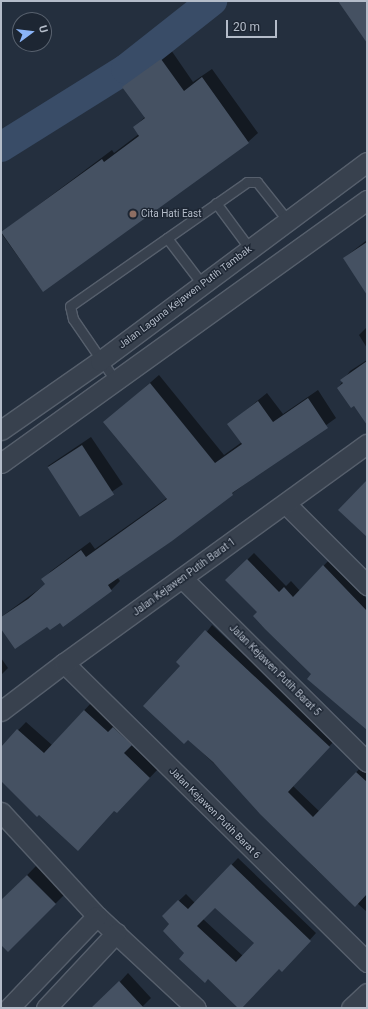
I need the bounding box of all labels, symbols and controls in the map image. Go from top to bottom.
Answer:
north arrow [12,12,52,52]
scale bar [228,12,279,38]
text: 20 m [233,20,260,34]
text: U [36,24,50,34]
place label: Cita Hati East [141,208,201,220]
marker: Cita Hati East [128,209,138,219]
street label: Jalan Laguna Kejawen Putih Tambak [116,243,254,351]
street label: Jalan Kejawen Putih Barat 1 [130,536,238,618]
street label: Jalan Kejawen Putih Barat 5 [227,622,323,718]
street label: Jalan Kejawen Putih Barat 6 [167,765,263,861]

